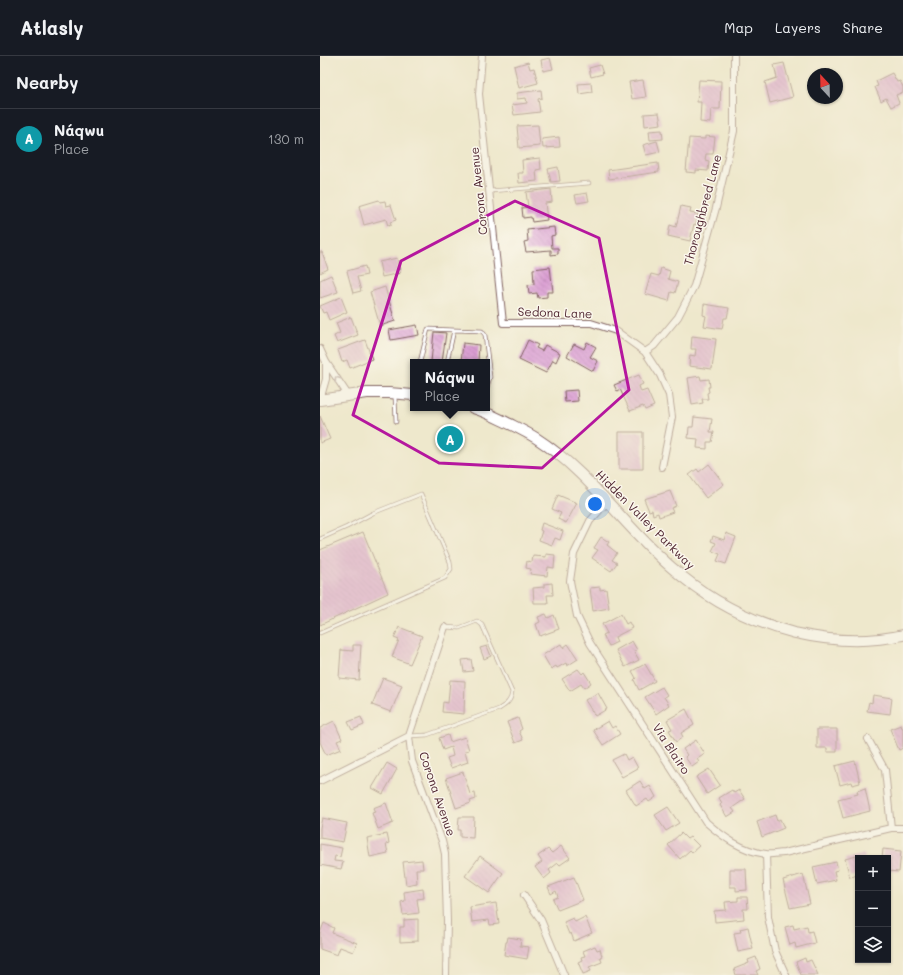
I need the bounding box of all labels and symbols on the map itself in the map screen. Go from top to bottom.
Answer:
north arrow [807,68,843,104]
street label: Corona Avenue [465,146,491,236]
street label: Thoroughbred Lane [679,152,725,267]
street label: Sedona Lane [517,303,593,321]
one-way arrow [335,376,342,383]
pin: A [437,424,463,454]
street label: Hidden Valley Parkway [593,466,699,572]
your location [585,494,605,514]
street label: Via Blairo [649,720,694,777]
street label: Corona Avenue [416,749,460,838]

